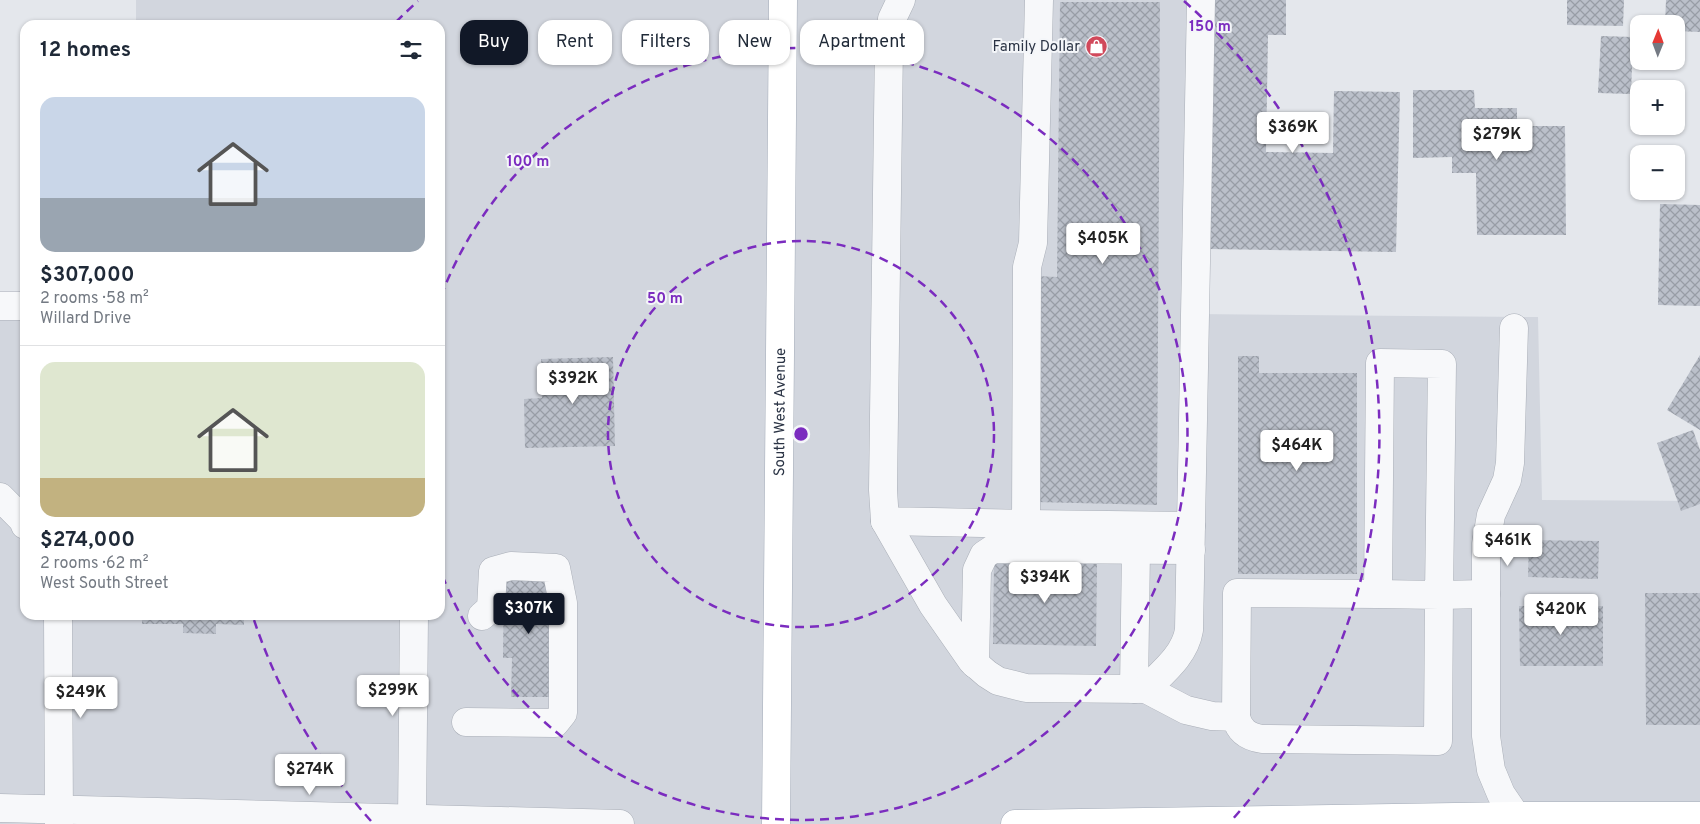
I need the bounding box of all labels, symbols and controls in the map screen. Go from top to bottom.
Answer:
north arrow [1630,15,1685,70]
map controls [1630,15,1685,200]
text: 150 m [1189,18,1231,37]
chip: Buy [460,20,528,65]
chip: Rent [538,20,612,65]
chip: Filters [622,20,709,65]
chip: New [719,20,790,65]
chip: Apartment [800,20,924,65]
shop icon: Family Dollar [1084,34,1108,58]
icon: filters [397,36,425,64]
text: 12 homes [40,37,131,64]
place label: Family Dollar [993,38,1080,57]
button: + [1630,80,1685,135]
pin: $369K [1258,112,1328,154]
text: $369K [1268,118,1318,138]
pin: $279K [1462,119,1532,161]
text: $279K [1472,125,1522,145]
icon: home [188,129,278,219]
button: − [1630,145,1685,200]
text: 100 m [507,153,549,172]
pin: $405K [1068,222,1138,265]
text: $405K [1077,229,1129,249]
text: $307,000 [40,262,135,289]
text: 2 rooms · 58 m² [40,289,149,309]
text: 50 m [647,290,683,309]
text: Willard Drive [40,309,131,329]
street label: South West Avenue [771,348,791,476]
pin: $392K [538,362,608,405]
text: $392K [548,369,598,389]
icon: home [188,395,278,485]
centre of rings [792,425,810,443]
pin: $464K [1262,430,1332,472]
text: $464K [1271,436,1323,456]
pin: $461K [1473,524,1543,567]
text: $274,000 [40,527,135,554]
text: $461K [1484,531,1532,551]
text: 2 rooms · 62 m² [40,554,148,574]
pin: $394K [1010,562,1080,604]
text: $394K [1020,568,1070,588]
text: West South Street [40,574,169,594]
pin: $307K [494,592,564,635]
pin: $420K [1526,594,1596,636]
text: $307K [504,599,554,619]
text: $420K [1535,600,1587,620]
pin: $299K [358,674,428,717]
pin: $249K [46,676,116,719]
text: $299K [368,681,418,701]
text: $249K [56,683,106,703]
pin: $274K [275,754,345,796]
text: $274K [286,760,334,780]

